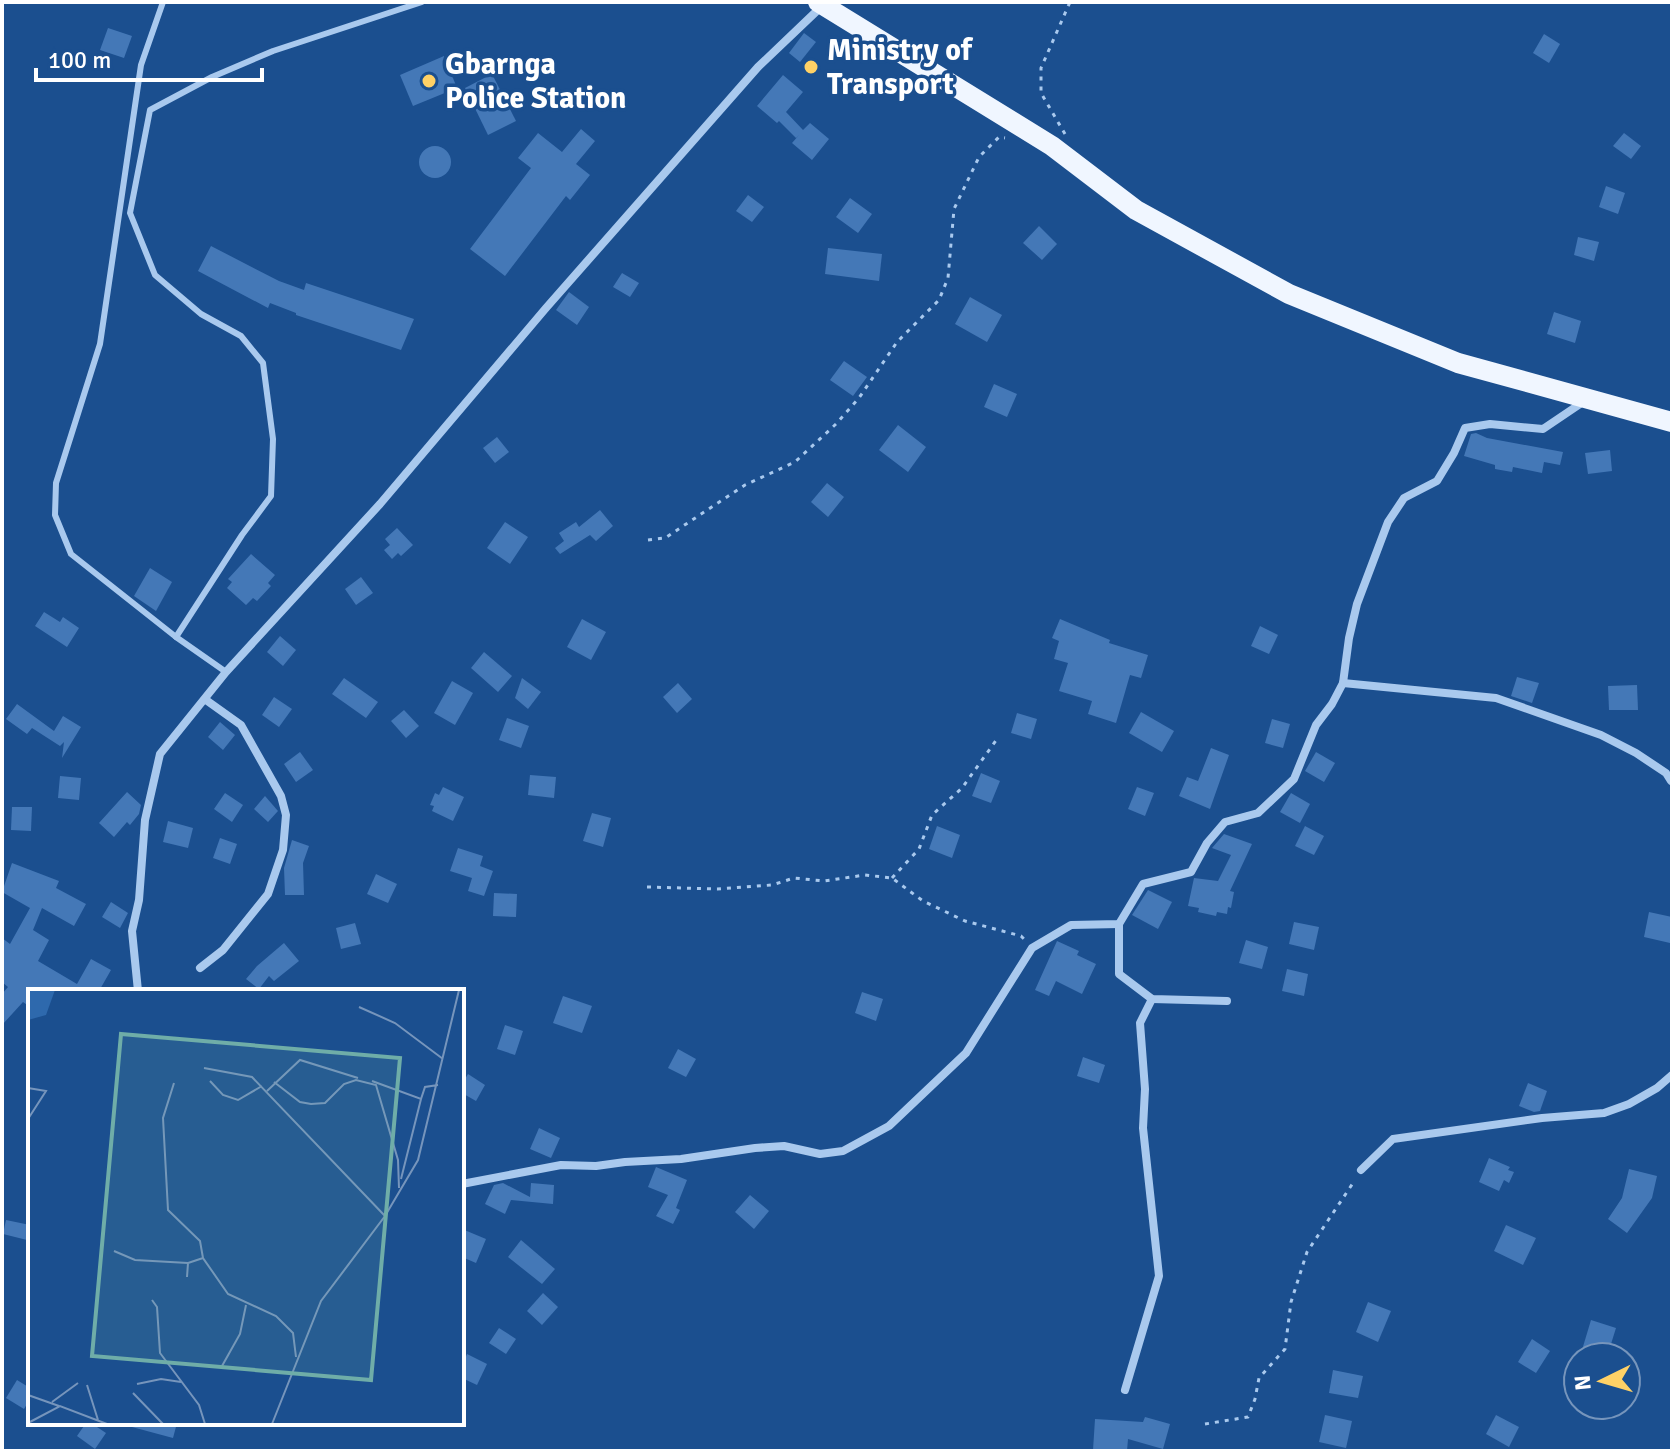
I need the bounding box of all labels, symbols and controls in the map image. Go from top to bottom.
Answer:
scale bar [36,32,262,82]
place label: Ministry of Transport [827,32,974,103]
text: 100 m [48,45,111,75]
place label: Gbarnga Police Station [445,46,627,117]
marker: Ministry of Transport [802,58,820,76]
marker: Gbarnga Police Station [420,72,438,90]
inset map [28,989,464,1425]
north arrow [1562,1341,1642,1421]
text: N [1568,1374,1597,1392]

